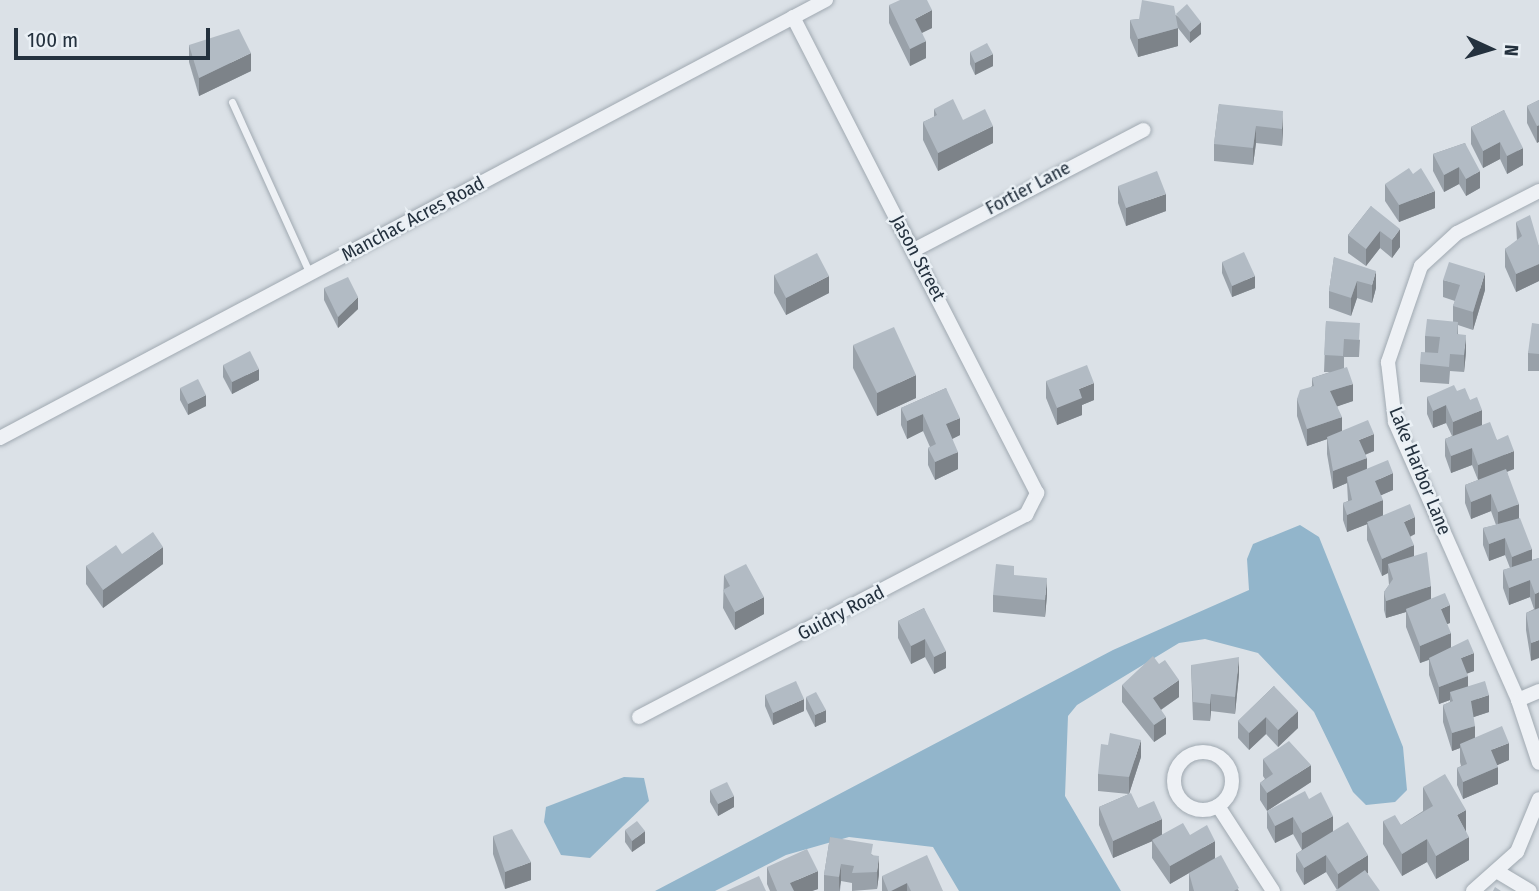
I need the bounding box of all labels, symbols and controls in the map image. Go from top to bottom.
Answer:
scale bar [18,14,214,58]
north arrow [1455,14,1525,84]
text: 100 m [27,27,78,53]
text: N [1500,44,1523,57]
street label: Fortier Lane [982,156,1074,220]
street label: Manchac Acres Road [338,172,488,266]
street label: Jason Street [886,211,950,305]
street label: Lake Harbor Lane [1384,404,1456,538]
street label: Guidry Road [794,581,888,645]

